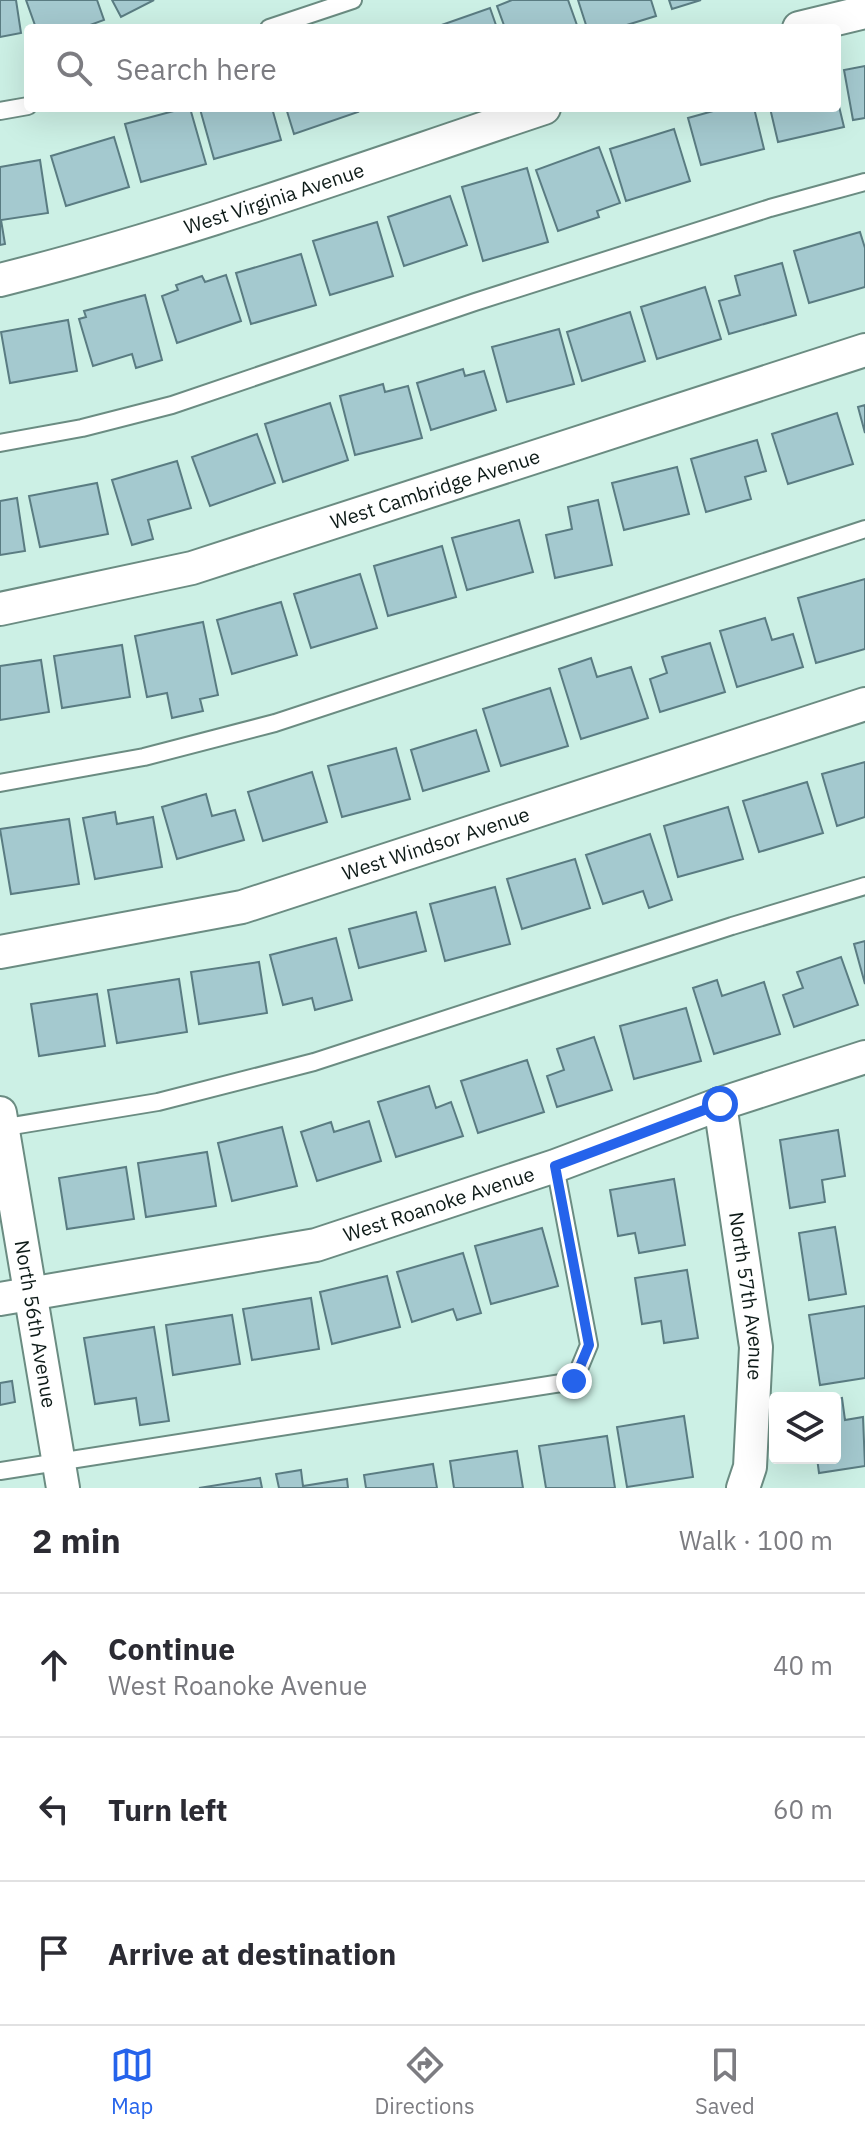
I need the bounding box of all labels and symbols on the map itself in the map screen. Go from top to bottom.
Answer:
street label: West Virginia Avenue [180,156,368,240]
street label: West Cambridge Avenue [327,442,543,535]
street label: West Windsor Avenue [339,800,533,886]
route start [702,1086,738,1122]
street label: West Roanoke Avenue [340,1160,538,1248]
street label: North 57th Avenue [723,1210,770,1381]
street label: North 56th Avenue [9,1238,63,1410]
route end [556,1363,592,1399]

